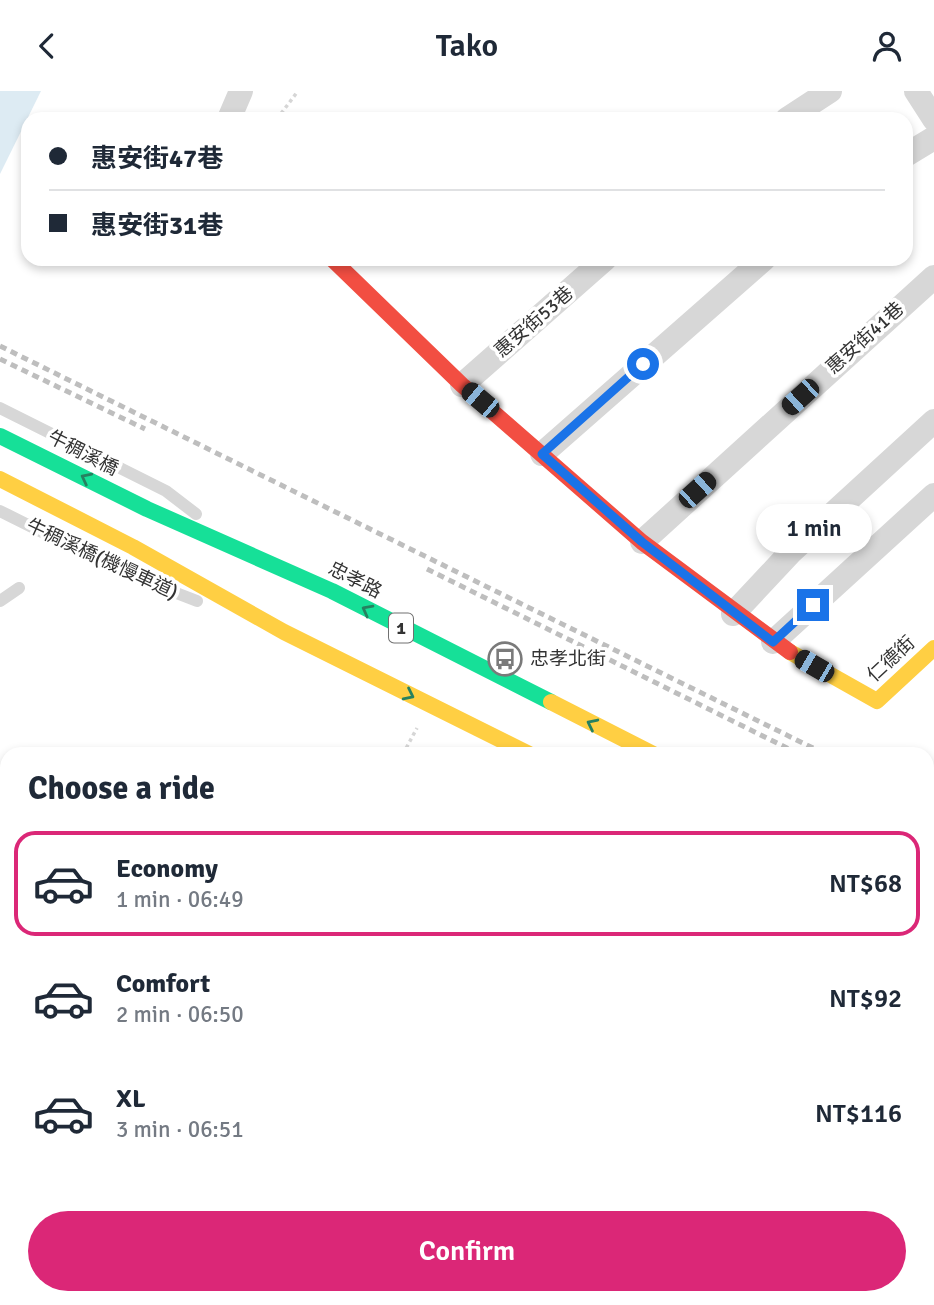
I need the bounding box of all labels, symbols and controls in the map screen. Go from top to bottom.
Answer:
text: Tako [436,26,498,65]
icon: back [28,27,66,65]
icon: person [868,27,906,65]
text: 惠安街47巷 [91,143,223,175]
text: 惠安街31巷 [91,210,223,242]
street label: 惠安街53巷 [490,281,578,363]
street label: 惠安街41巷 [821,297,909,379]
route start [627,348,659,380]
car [778,375,823,419]
car [458,378,503,422]
street label: 牛稠溪橋 [44,425,122,481]
car [675,468,720,512]
one-way arrow [81,473,93,487]
callout: 1 min [755,503,871,553]
street label: 牛稠溪橋(機慢車道) [22,513,182,605]
text: 1 min [786,514,842,543]
street label: 忠孝路 [324,556,386,604]
route end [797,589,829,621]
one-way arrow [362,604,374,618]
road number: 1 [389,613,413,643]
street label: 仁德街 [862,631,920,687]
bus stop icon: 忠孝北街 [486,640,524,678]
car [791,646,838,686]
place label: 忠孝北街 [530,647,606,671]
one-way arrow [402,686,414,700]
one-way arrow [587,718,599,732]
text: Choose a ride [28,769,215,808]
icon: car [32,852,95,915]
text: Economy [116,853,218,885]
text: NT$68 [829,868,902,900]
text: 1 min · 06:49 [116,885,244,914]
icon: car [32,967,95,1030]
text: Comfort [116,968,210,1000]
text: NT$92 [829,983,902,1015]
text: 2 min · 06:50 [116,1000,244,1029]
icon: car [32,1082,95,1145]
text: XL [116,1083,146,1115]
text: NT$116 [815,1098,902,1130]
text: 3 min · 06:51 [116,1115,244,1144]
button: Confirm [28,1211,906,1291]

